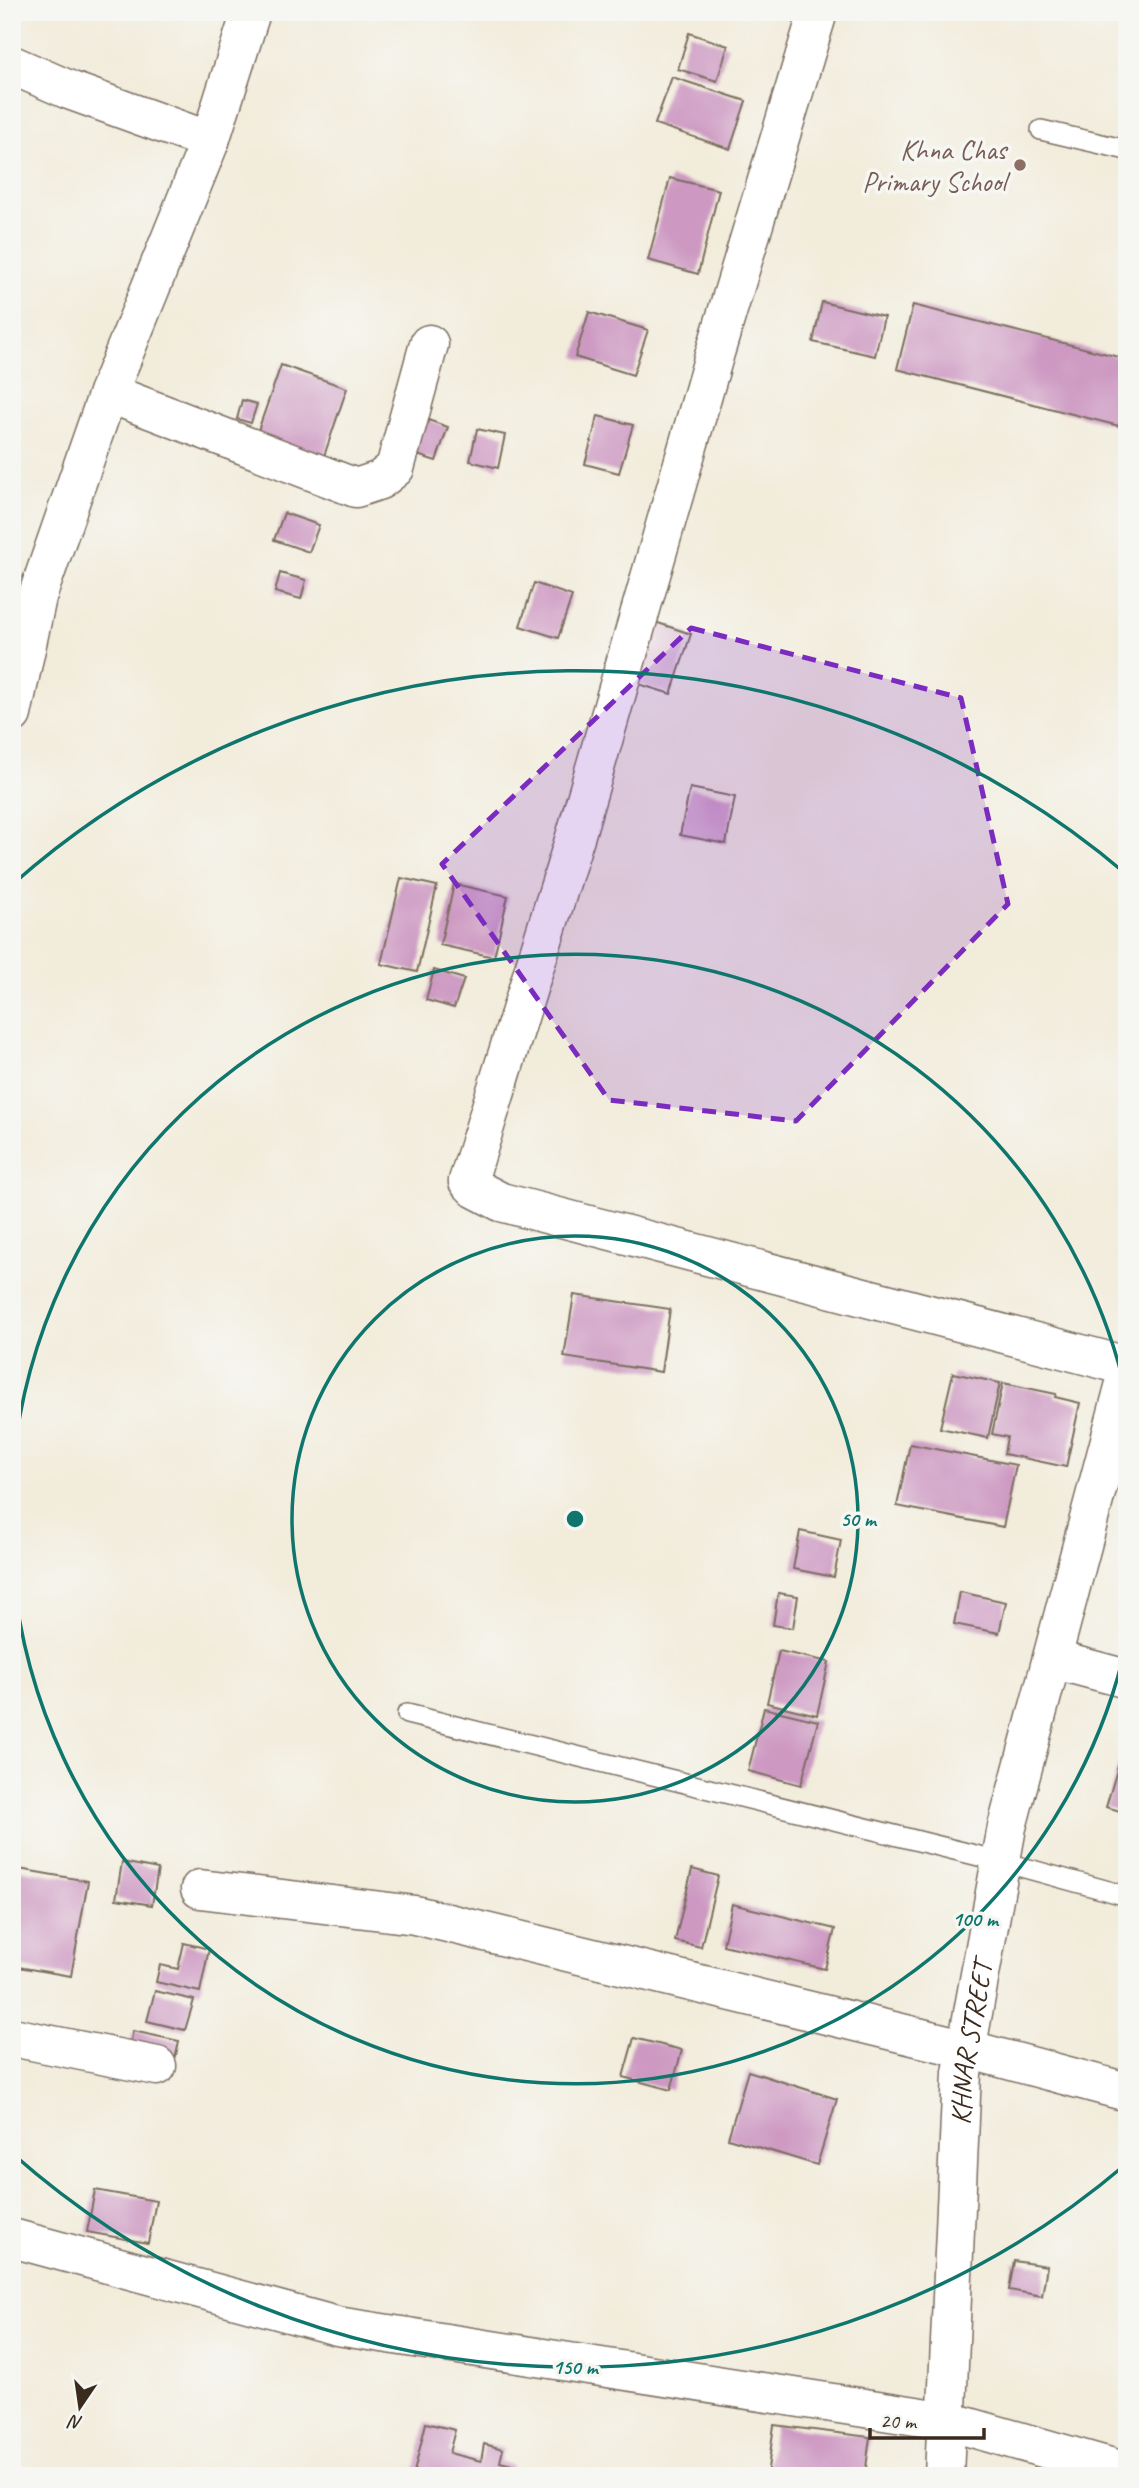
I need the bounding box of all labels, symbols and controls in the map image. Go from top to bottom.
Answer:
place label: Khna Chas Primary School [862,132,1011,199]
marker: Khna Chas Primary School [1012,157,1028,173]
text: 50 m [840,1506,878,1532]
centre of rings [563,1507,587,1531]
text: 100 m [952,1906,1000,1932]
street label: KHNAR STREET [942,1952,1001,2125]
text: 150 m [552,2354,600,2380]
north arrow [46,2372,116,2442]
scale bar [870,2397,983,2441]
text: 20 m [880,2408,918,2434]
text: N [65,2409,85,2436]

